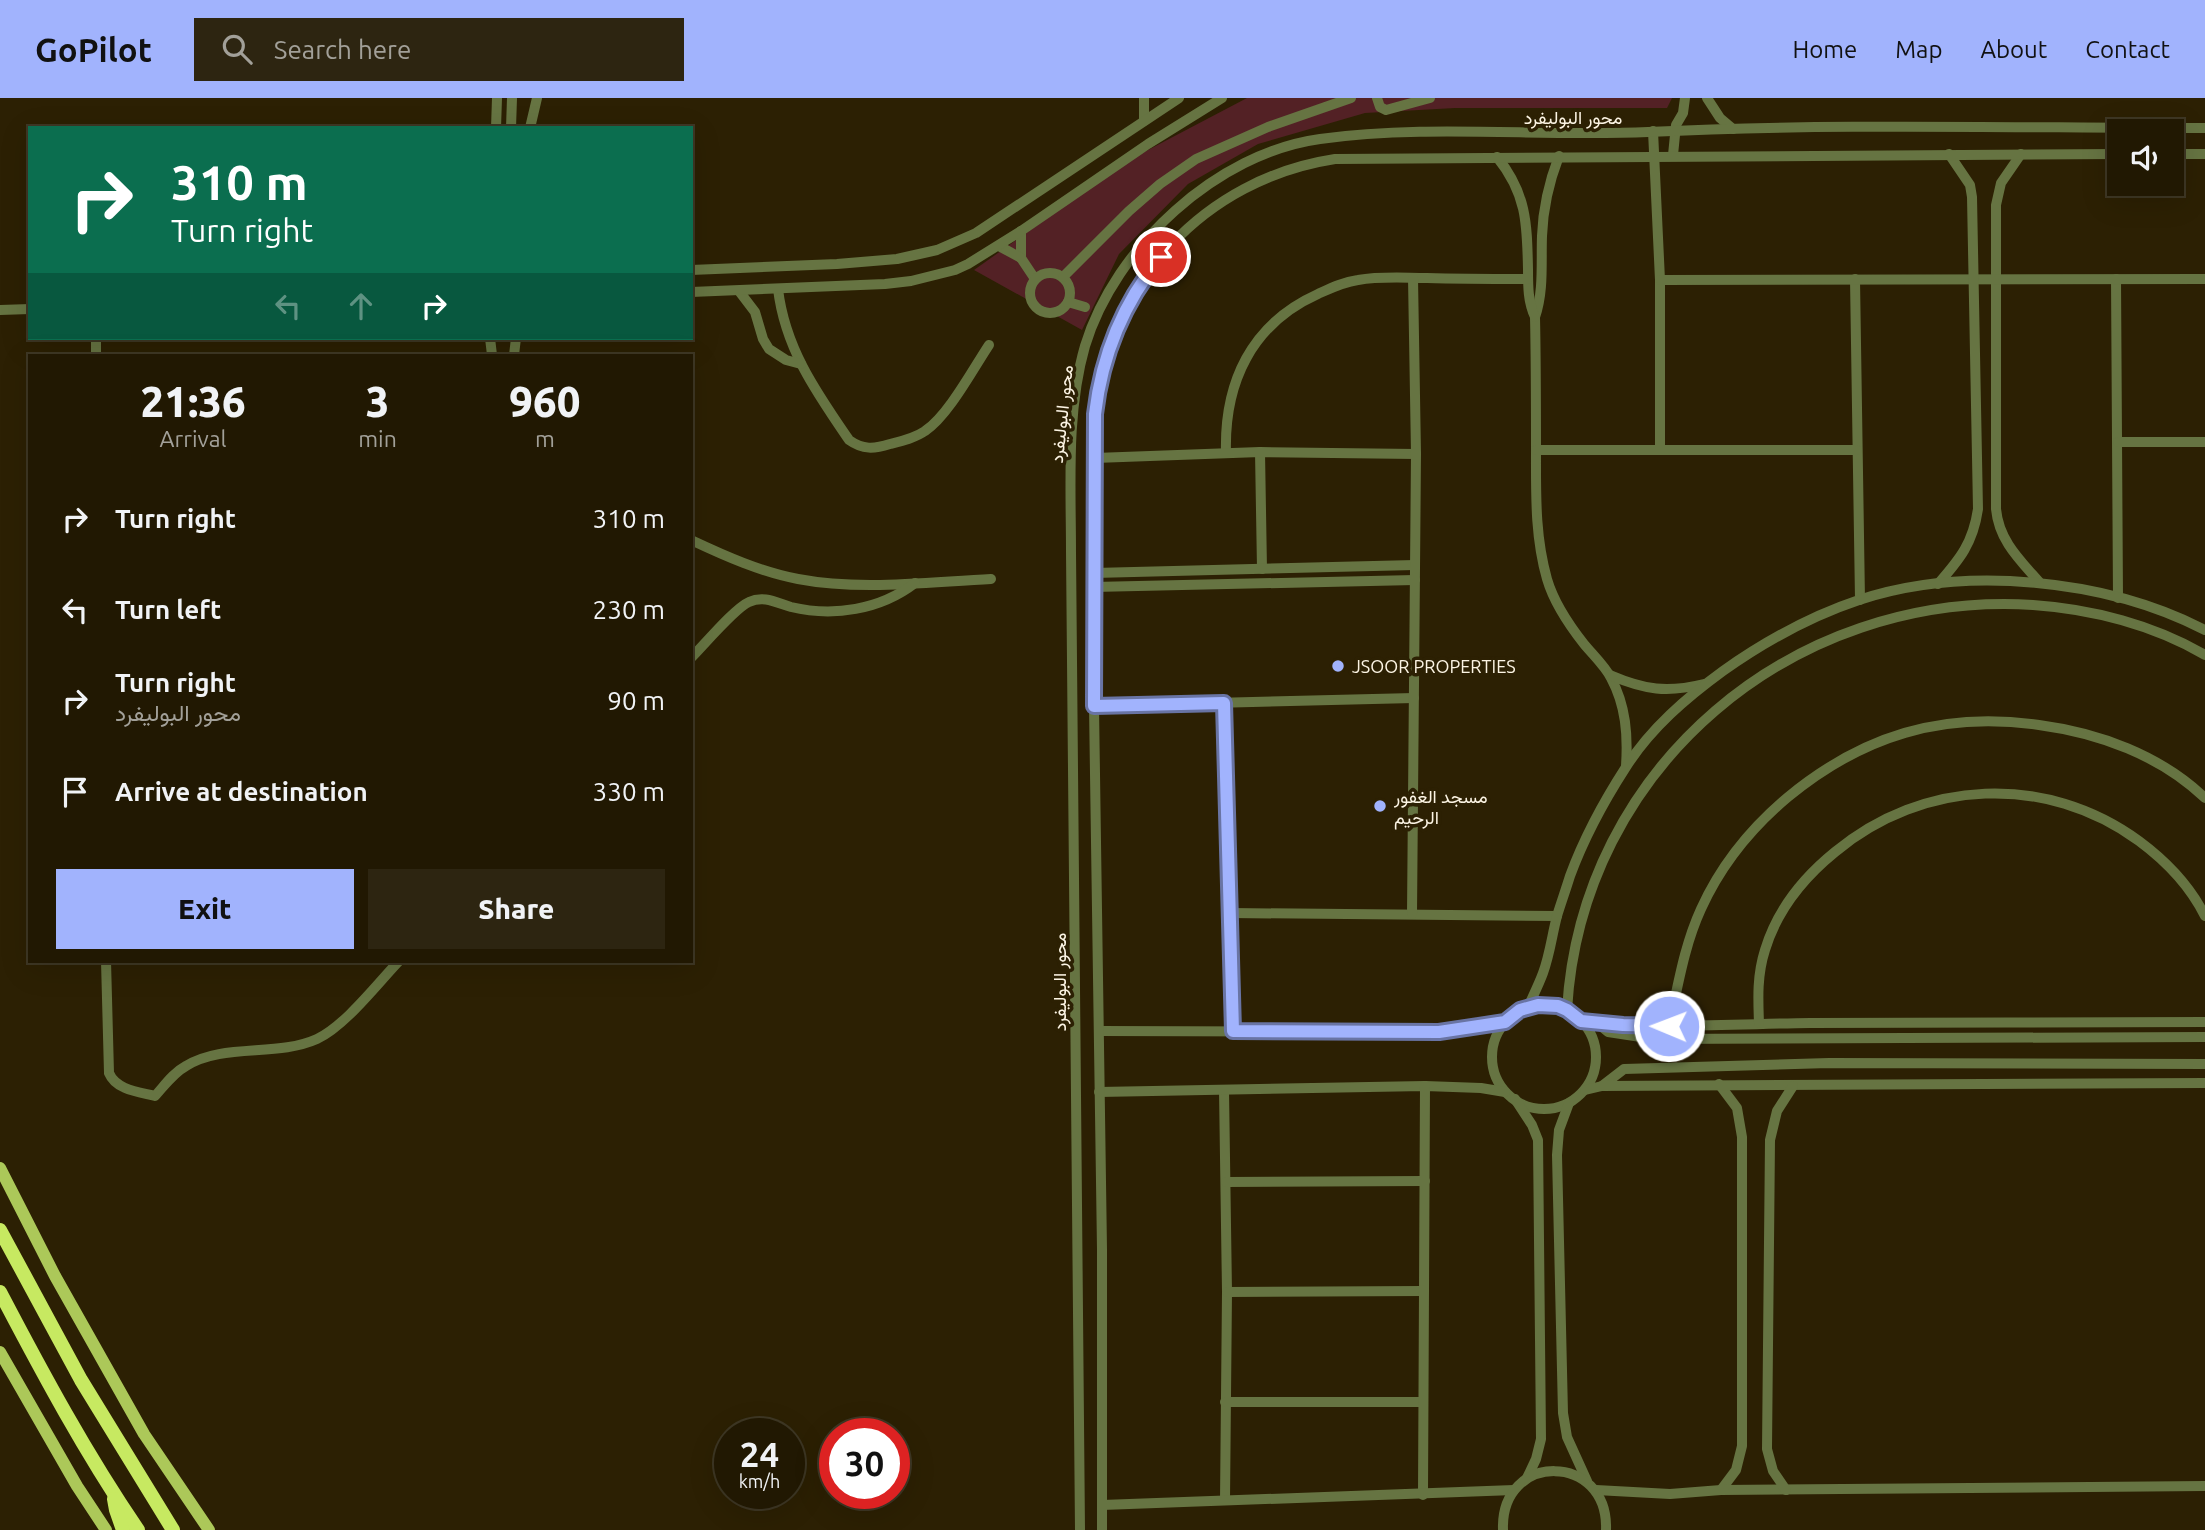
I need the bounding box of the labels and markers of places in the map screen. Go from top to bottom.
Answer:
pin [1131,227,1191,287]
place label: JSOOR PROPERTIES [1352,656,1516,676]
marker: JSOOR PROPERTIES [1330,658,1346,674]
place label: مسجد الغفور الرحيم [1393,786,1488,830]
marker: مسجد الغفور الرحيم [1372,798,1388,814]

